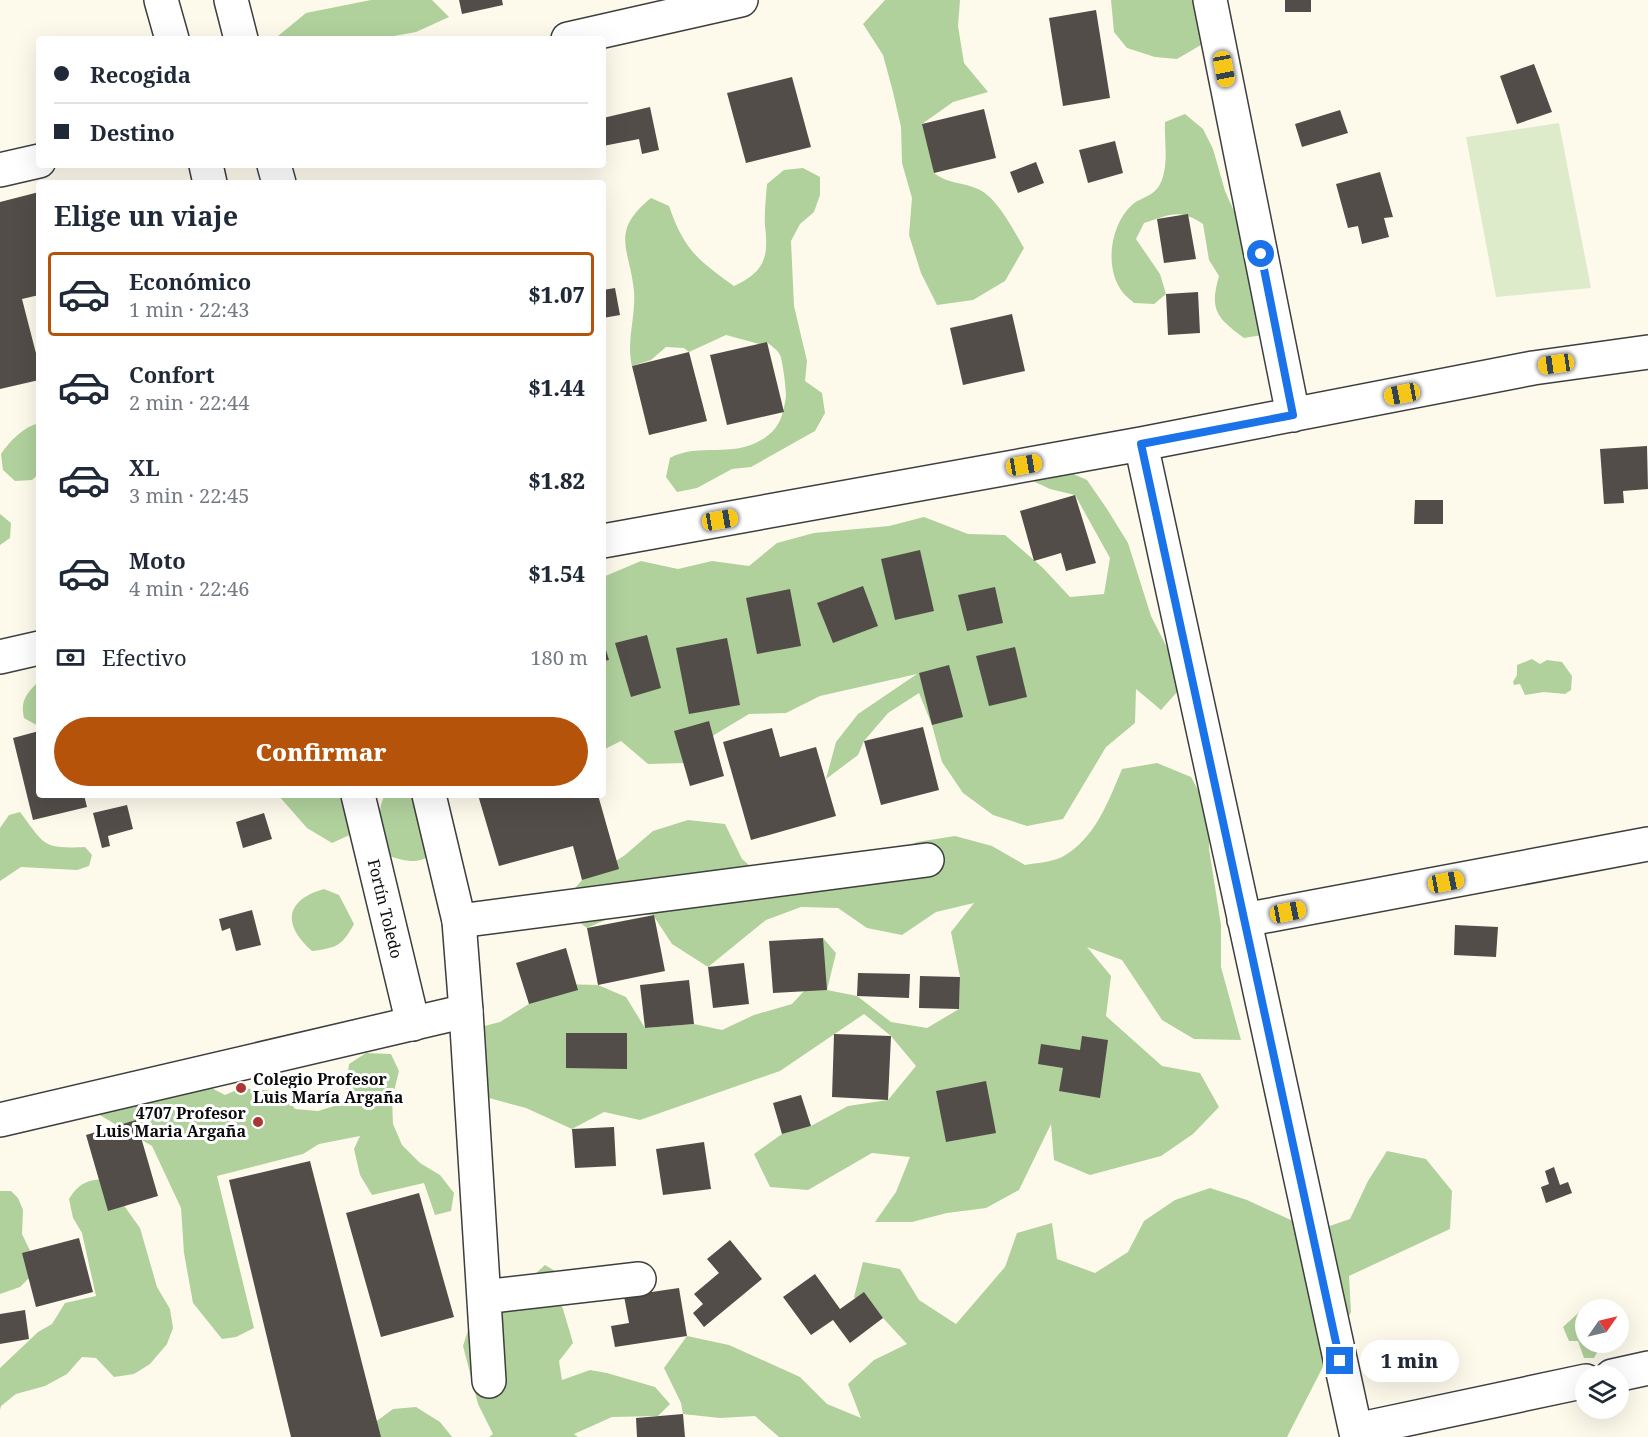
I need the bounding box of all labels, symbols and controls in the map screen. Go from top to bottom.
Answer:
car [1212,50,1236,88]
text: Recogida [90,59,191,89]
text: Destino [90,117,175,147]
text: Elige un viaje [54,197,238,234]
route start [1247,240,1274,267]
text: Económico [129,266,251,296]
icon: car [57,267,111,321]
text: $1.07 [528,279,585,309]
text: 1 min · 22:43 [129,296,249,323]
car [1537,353,1575,375]
text: Confort [129,359,215,389]
icon: car [57,360,111,414]
text: $1.44 [528,372,585,402]
car [1383,382,1421,406]
text: 2 min · 22:44 [129,389,249,416]
text: XL [129,452,160,482]
icon: car [57,453,111,507]
car [1005,453,1043,477]
text: $1.82 [528,465,585,495]
text: 3 min · 22:45 [129,482,249,509]
car [701,508,739,532]
text: Moto [129,545,186,575]
icon: car [57,546,111,600]
text: $1.54 [528,558,585,588]
text: 4 min · 22:46 [129,575,249,602]
icon: cash [54,641,87,674]
text: Efectivo [102,642,187,672]
text: 180 m [530,644,588,671]
button: Confirmar [54,717,588,786]
street label: Fortín Toledo [363,857,408,961]
car [1427,870,1465,894]
car [1269,900,1307,924]
place label: Colegio Profesor Luis María Argaña [253,1068,404,1108]
marker: Colegio Profesor Luis María Argaña [234,1081,248,1095]
place label: 4707 Profesor Luis Maria Argaña [96,1102,247,1142]
marker: 4707 Profesor Luis Maria Argaña [251,1115,265,1129]
north arrow [1575,1299,1629,1353]
map controls [1575,1299,1629,1419]
callout: 1 min [1361,1340,1460,1382]
route end [1326,1347,1353,1374]
text: 1 min [1381,1347,1438,1374]
button: layers [1575,1365,1629,1419]

